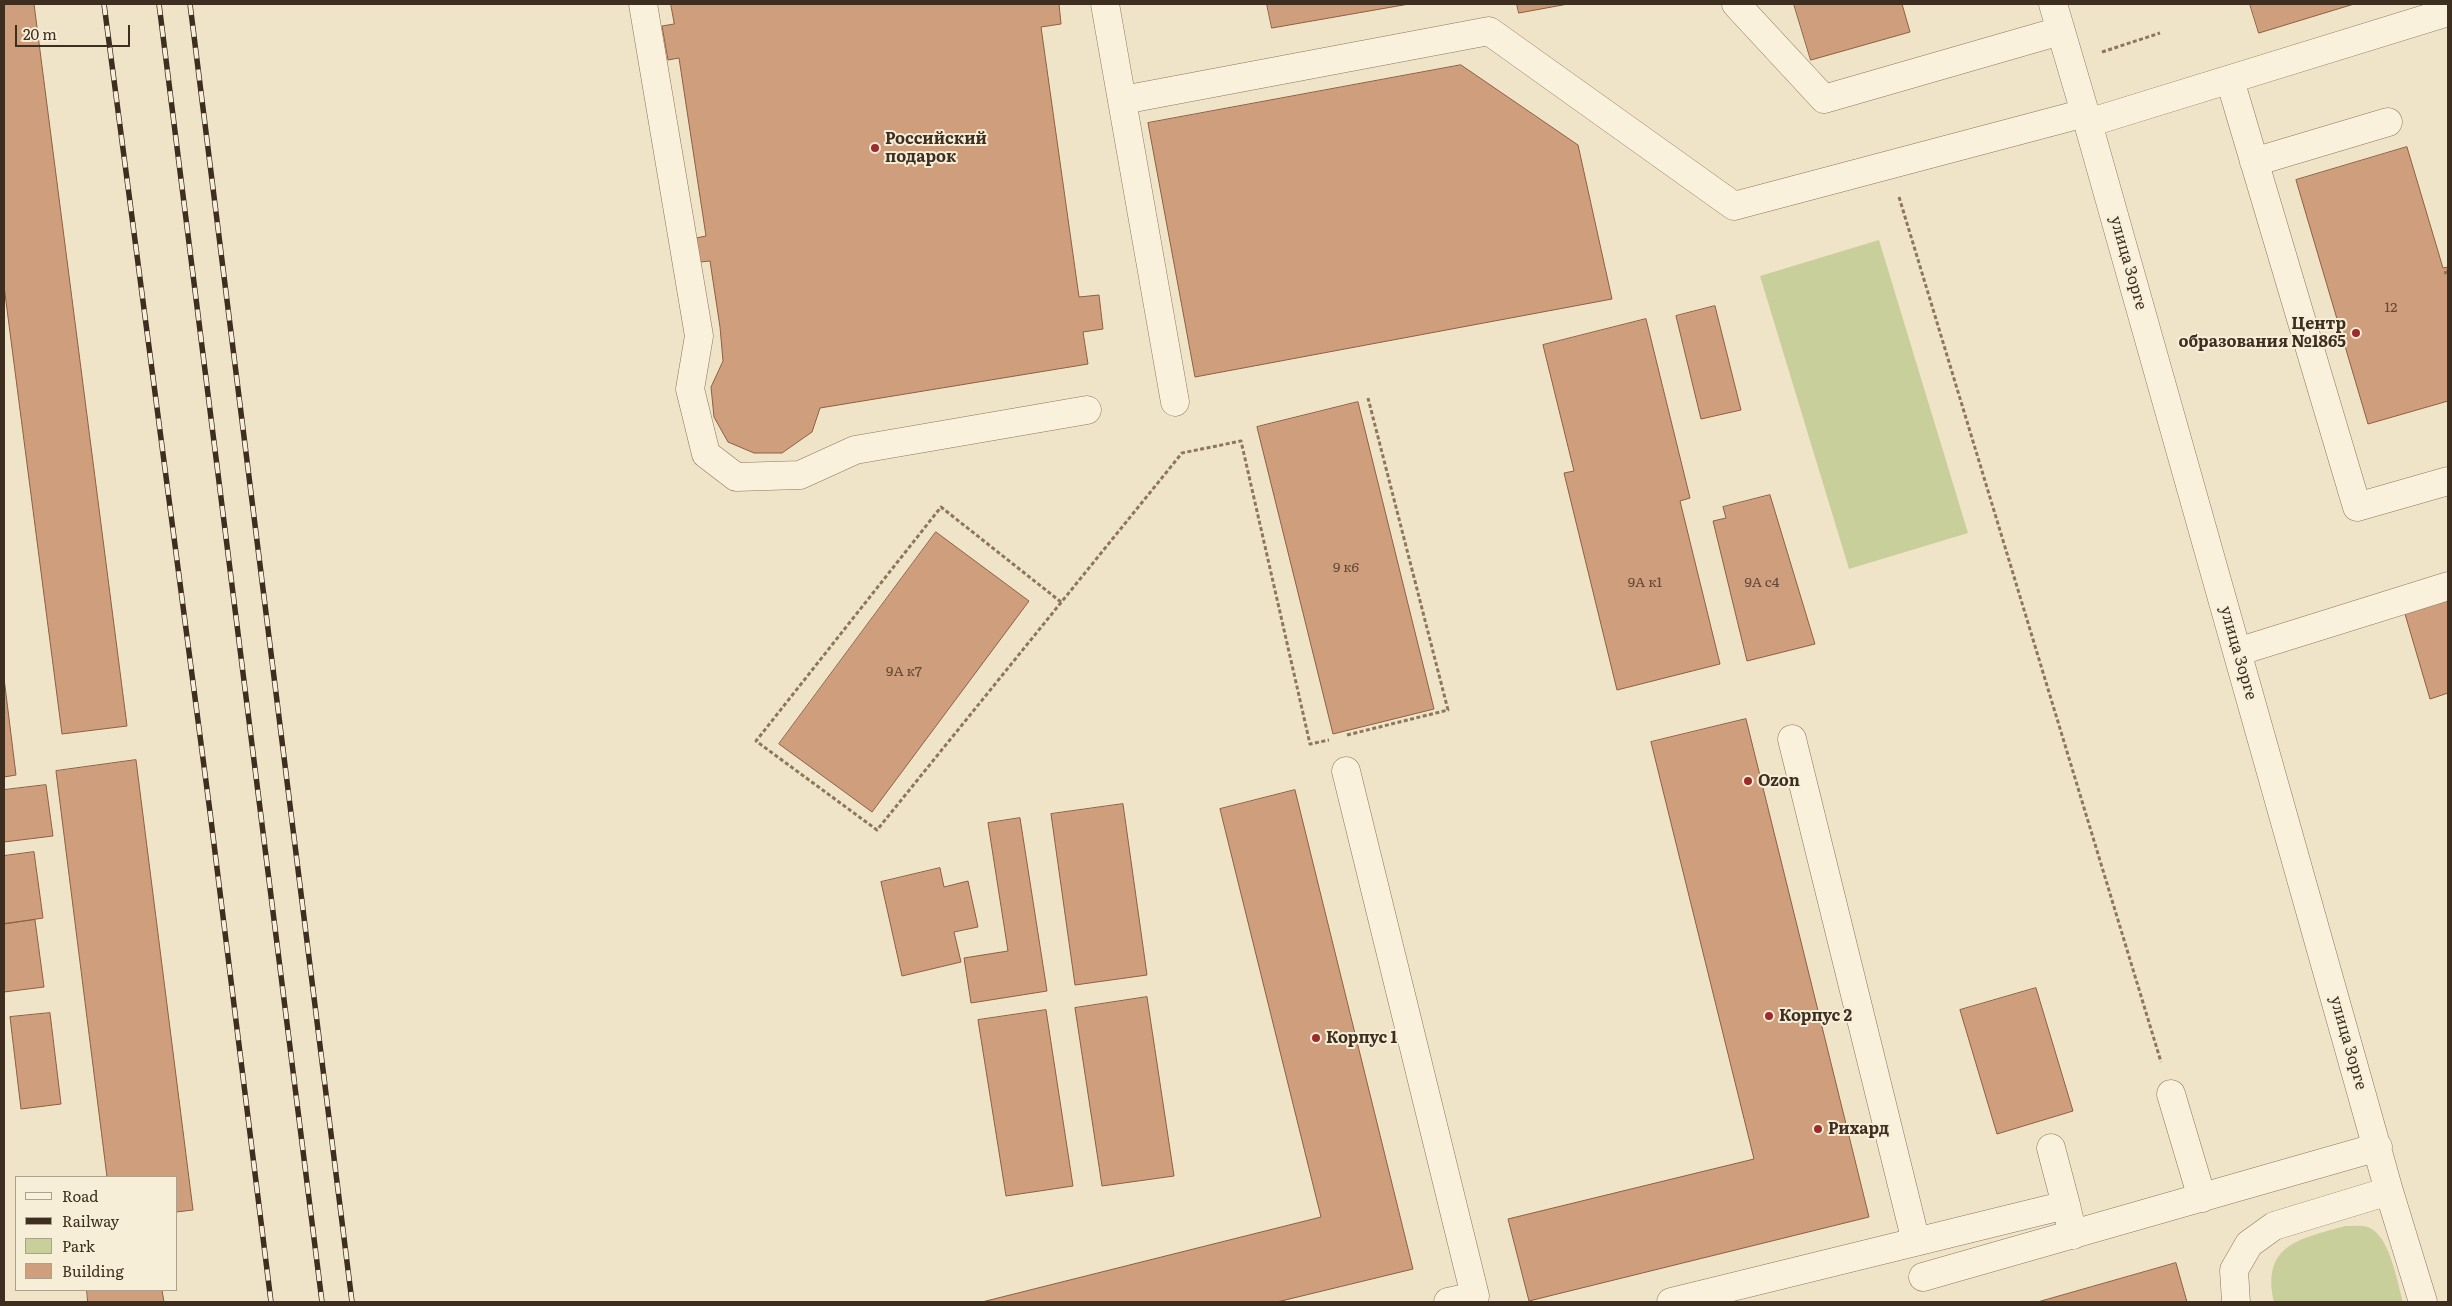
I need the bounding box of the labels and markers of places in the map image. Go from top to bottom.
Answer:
place label: Российский подарок [885,129,987,167]
marker: Российский подарок [869,142,881,154]
place label: Центр образования №1865 [2178,314,2346,352]
marker: Центр образования №1865 [2350,327,2362,339]
place label: Ozon [1758,771,1800,791]
marker: Ozon [1742,775,1754,787]
place label: Корпус 2 [1779,1006,1852,1026]
marker: Корпус 2 [1763,1010,1775,1022]
place label: Корпус 1 [1326,1028,1397,1048]
marker: Корпус 1 [1310,1032,1322,1044]
place label: Рихард [1828,1119,1889,1139]
marker: Рихард [1812,1123,1824,1135]

